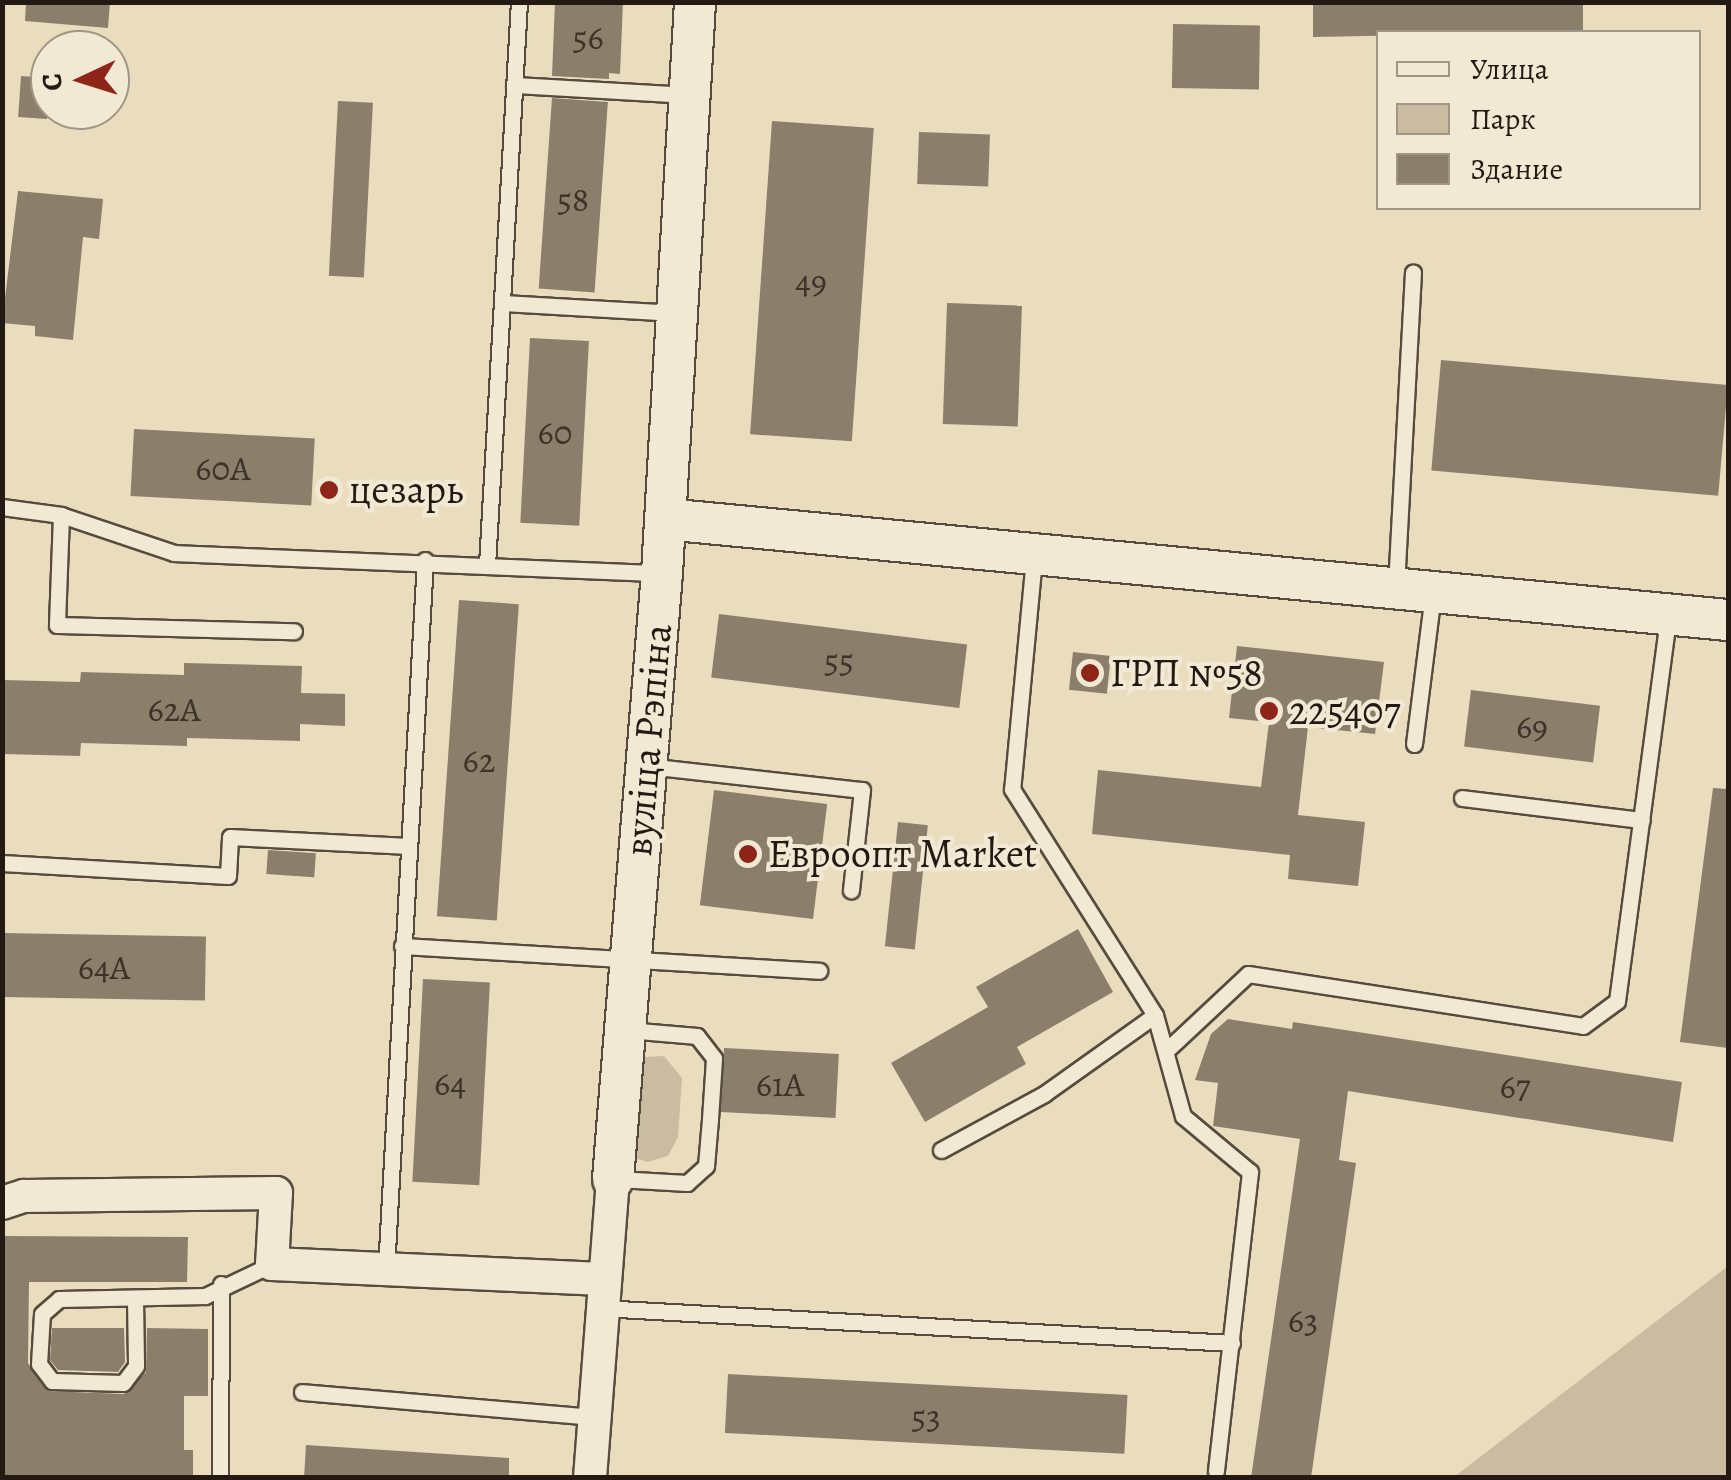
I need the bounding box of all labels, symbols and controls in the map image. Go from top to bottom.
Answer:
house number: 56 [572,16,604,58]
north arrow [30,30,130,130]
legend [1376,30,1701,210]
text: Улица [1470,49,1549,89]
text: С [33,72,72,92]
text: Парк [1470,99,1536,139]
text: Здание [1470,149,1563,189]
house number: 58 [557,178,589,220]
house number: 49 [795,260,827,302]
house number: 60 [538,411,572,453]
house number: 60А [195,447,251,489]
place label: цезарь [349,466,464,514]
marker: цезарь [318,479,340,501]
street label: вуліца Рэпіна [614,622,682,858]
house number: 55 [824,639,854,681]
place label: ГРП №58 [1110,649,1263,697]
marker: ГРП №58 [1079,662,1101,684]
place label: 225407 [1289,687,1400,735]
house number: 62А [147,688,201,730]
marker: 225407 [1258,700,1280,722]
house number: 69 [1516,705,1548,747]
house number: 62 [463,739,495,781]
place label: Евроопт Market [768,830,1037,878]
marker: Евроопт Market [737,843,759,865]
house number: 64А [78,946,130,988]
house number: 64 [434,1062,466,1104]
house number: 61А [756,1063,804,1105]
house number: 67 [1500,1065,1530,1107]
house number: 63 [1288,1299,1318,1341]
house number: 53 [911,1395,941,1437]

